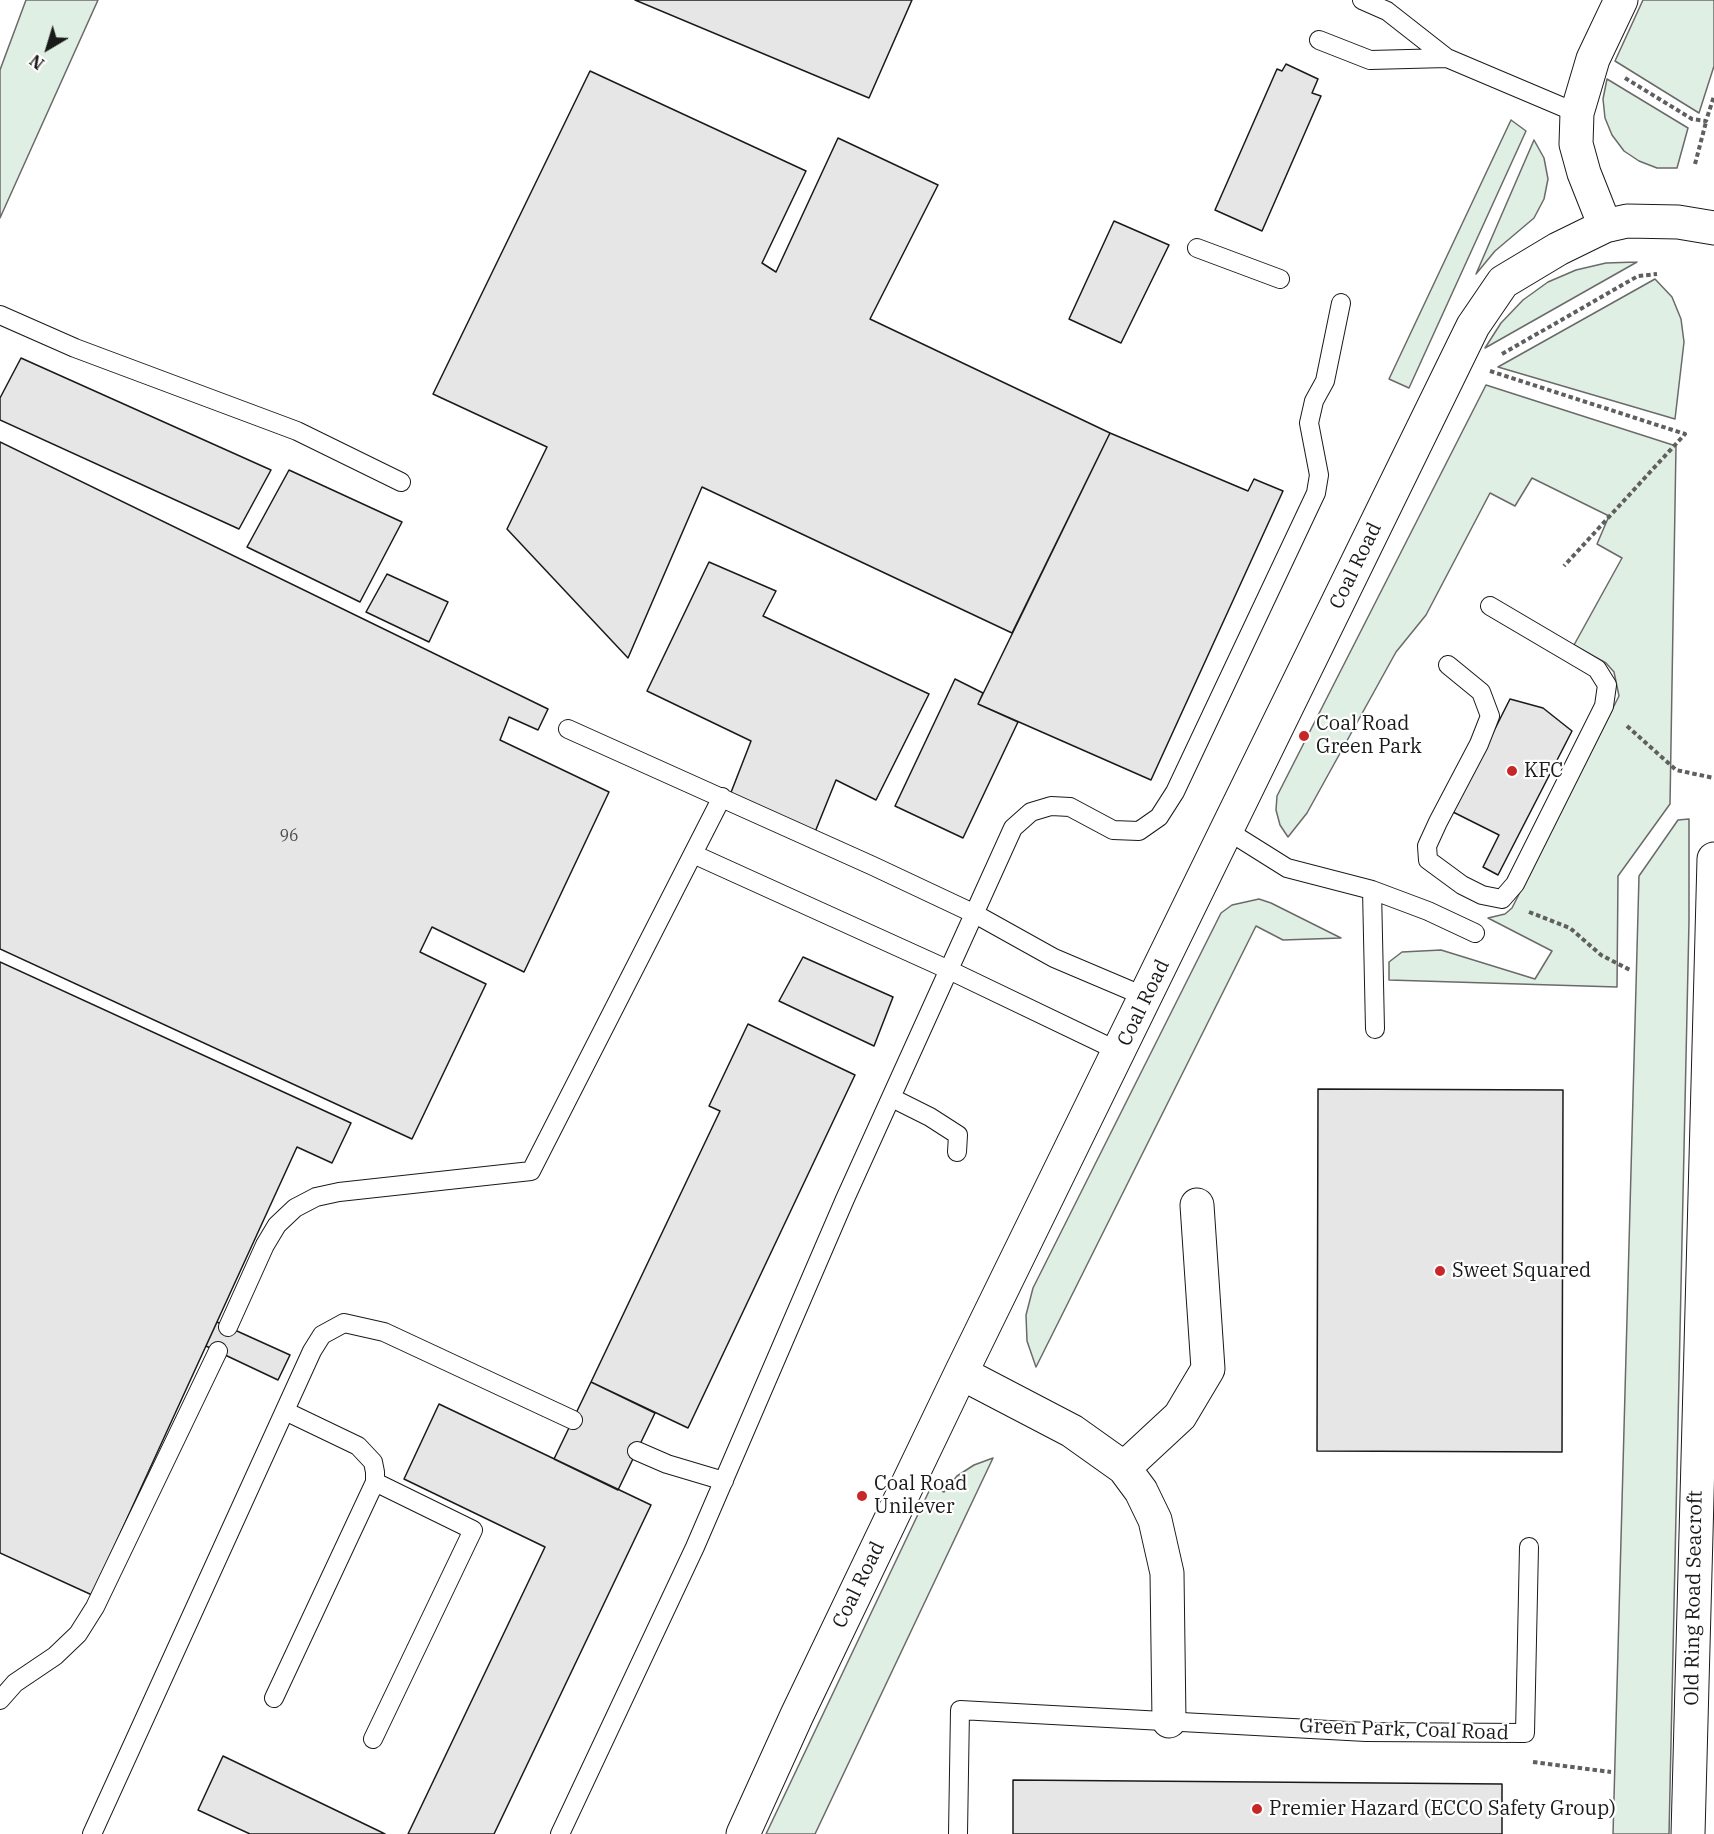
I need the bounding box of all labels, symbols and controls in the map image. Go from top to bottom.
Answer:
north arrow [18,18,78,78]
text: N [26,50,48,74]
street label: Coal Road [1325,519,1387,613]
place label: Coal Road Green Park [1316,712,1422,759]
marker: Coal Road Green Park [1297,729,1311,743]
place label: KFC [1524,759,1563,783]
marker: KFC [1505,764,1519,778]
house number: 96 [279,826,299,846]
street label: Coal Road [1113,956,1175,1050]
place label: Sweet Squared [1452,1259,1591,1283]
marker: Sweet Squared [1433,1264,1447,1278]
place label: Coal Road Unilever [874,1472,968,1519]
marker: Coal Road Unilever [855,1489,869,1503]
street label: Old Ring Road Seacroft [1680,1490,1708,1706]
street label: Coal Road [828,1538,890,1632]
street label: Green Park, Coal Road [1299,1714,1509,1746]
place label: Premier Hazard (ECCO Safety Group) [1269,1797,1616,1821]
marker: Premier Hazard (ECCO Safety Group) [1250,1802,1264,1816]

